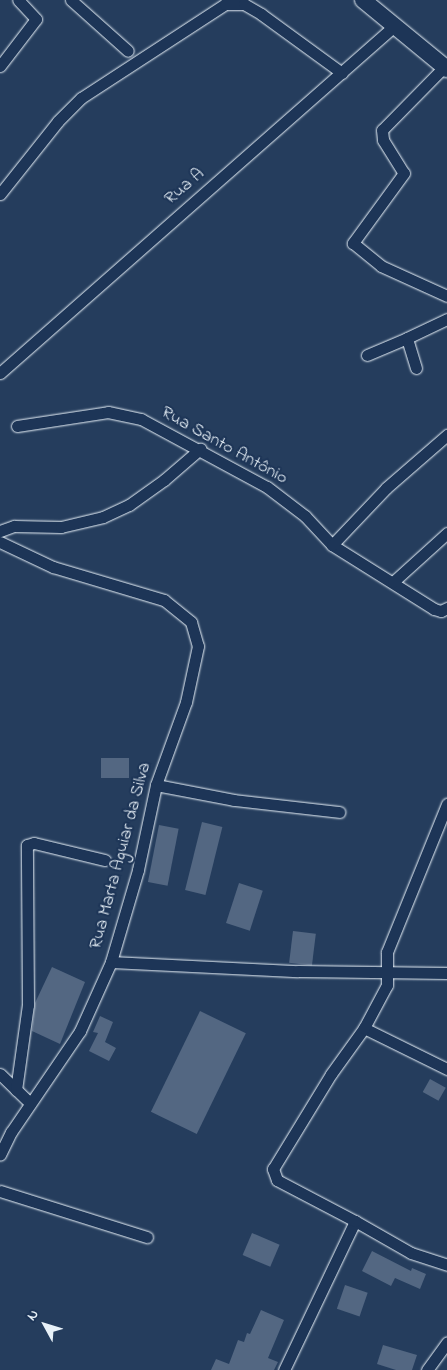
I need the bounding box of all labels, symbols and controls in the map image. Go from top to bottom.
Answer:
street label: Rua A [161,164,209,210]
street label: Rua Santo Antônio [157,402,291,490]
street label: Rua Marta Aguiar da Silva [86,760,156,952]
north arrow [20,1300,70,1350]
text: N [22,1305,44,1326]

